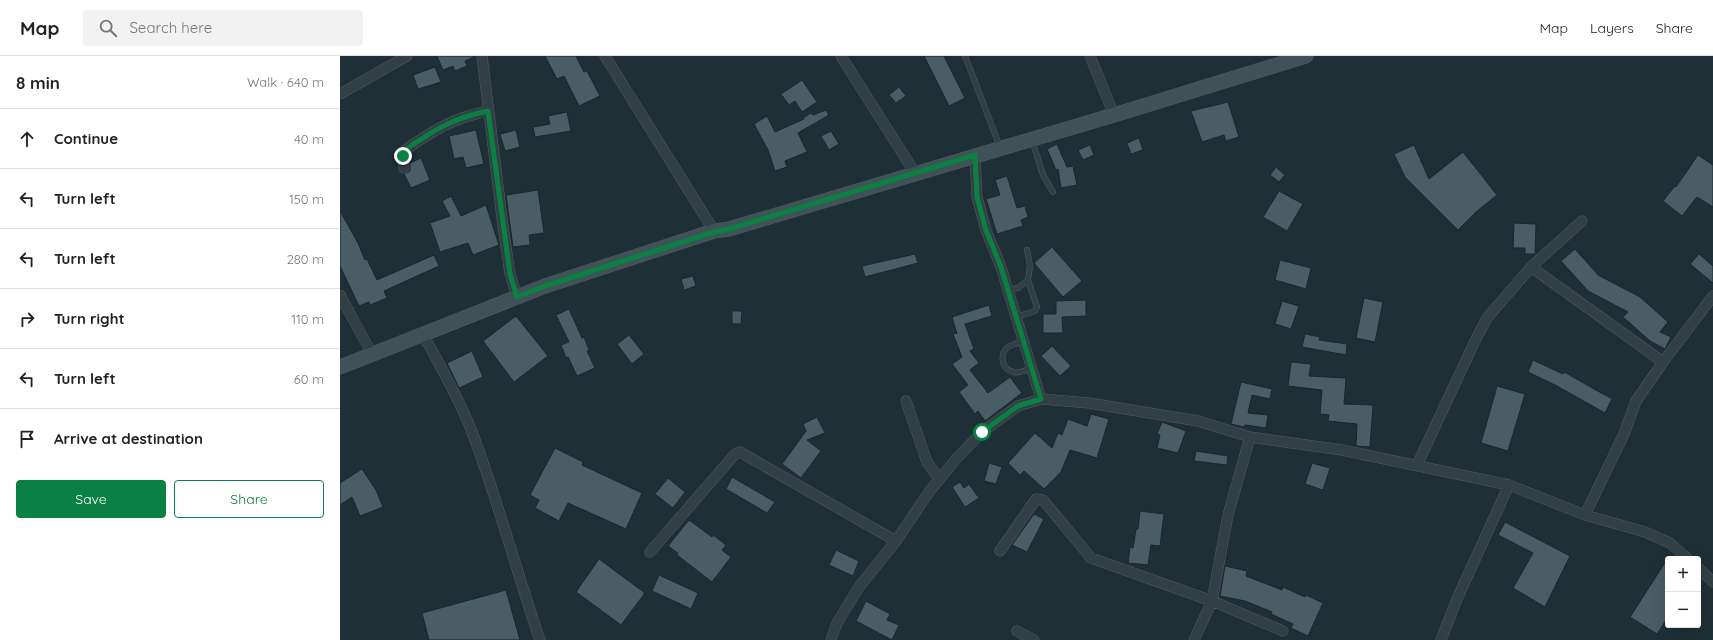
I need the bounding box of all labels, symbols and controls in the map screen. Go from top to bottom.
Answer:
search box [83,10,363,46]
text: Map [20,16,59,40]
icon: search [97,17,119,39]
text: Search here [129,18,212,37]
text: Map [1539,19,1568,37]
text: Layers [1590,19,1634,37]
text: Share [1656,19,1693,37]
text: 8 min [16,72,60,93]
text: Walk · 640 m [247,74,324,90]
icon: ahead [16,128,38,150]
text: Continue [54,129,118,148]
text: 40 m [294,131,324,147]
route end [394,147,412,165]
icon: left [16,188,38,210]
text: Turn left [54,189,116,208]
text: 150 m [289,191,324,207]
icon: left [16,248,38,270]
text: Turn left [54,249,116,268]
text: 280 m [287,251,324,267]
icon: right [16,308,38,330]
text: Turn right [54,309,125,328]
text: 110 m [291,311,324,327]
icon: left [16,368,38,390]
text: Turn left [54,369,116,388]
text: 60 m [294,371,324,387]
route start [973,423,991,441]
icon: arrive [16,428,38,450]
text: Arrive at destination [54,429,203,448]
button: Save [16,480,166,518]
button: Share [174,480,324,518]
map controls [1665,556,1701,628]
button: + [1665,556,1701,592]
button: − [1665,592,1701,628]

